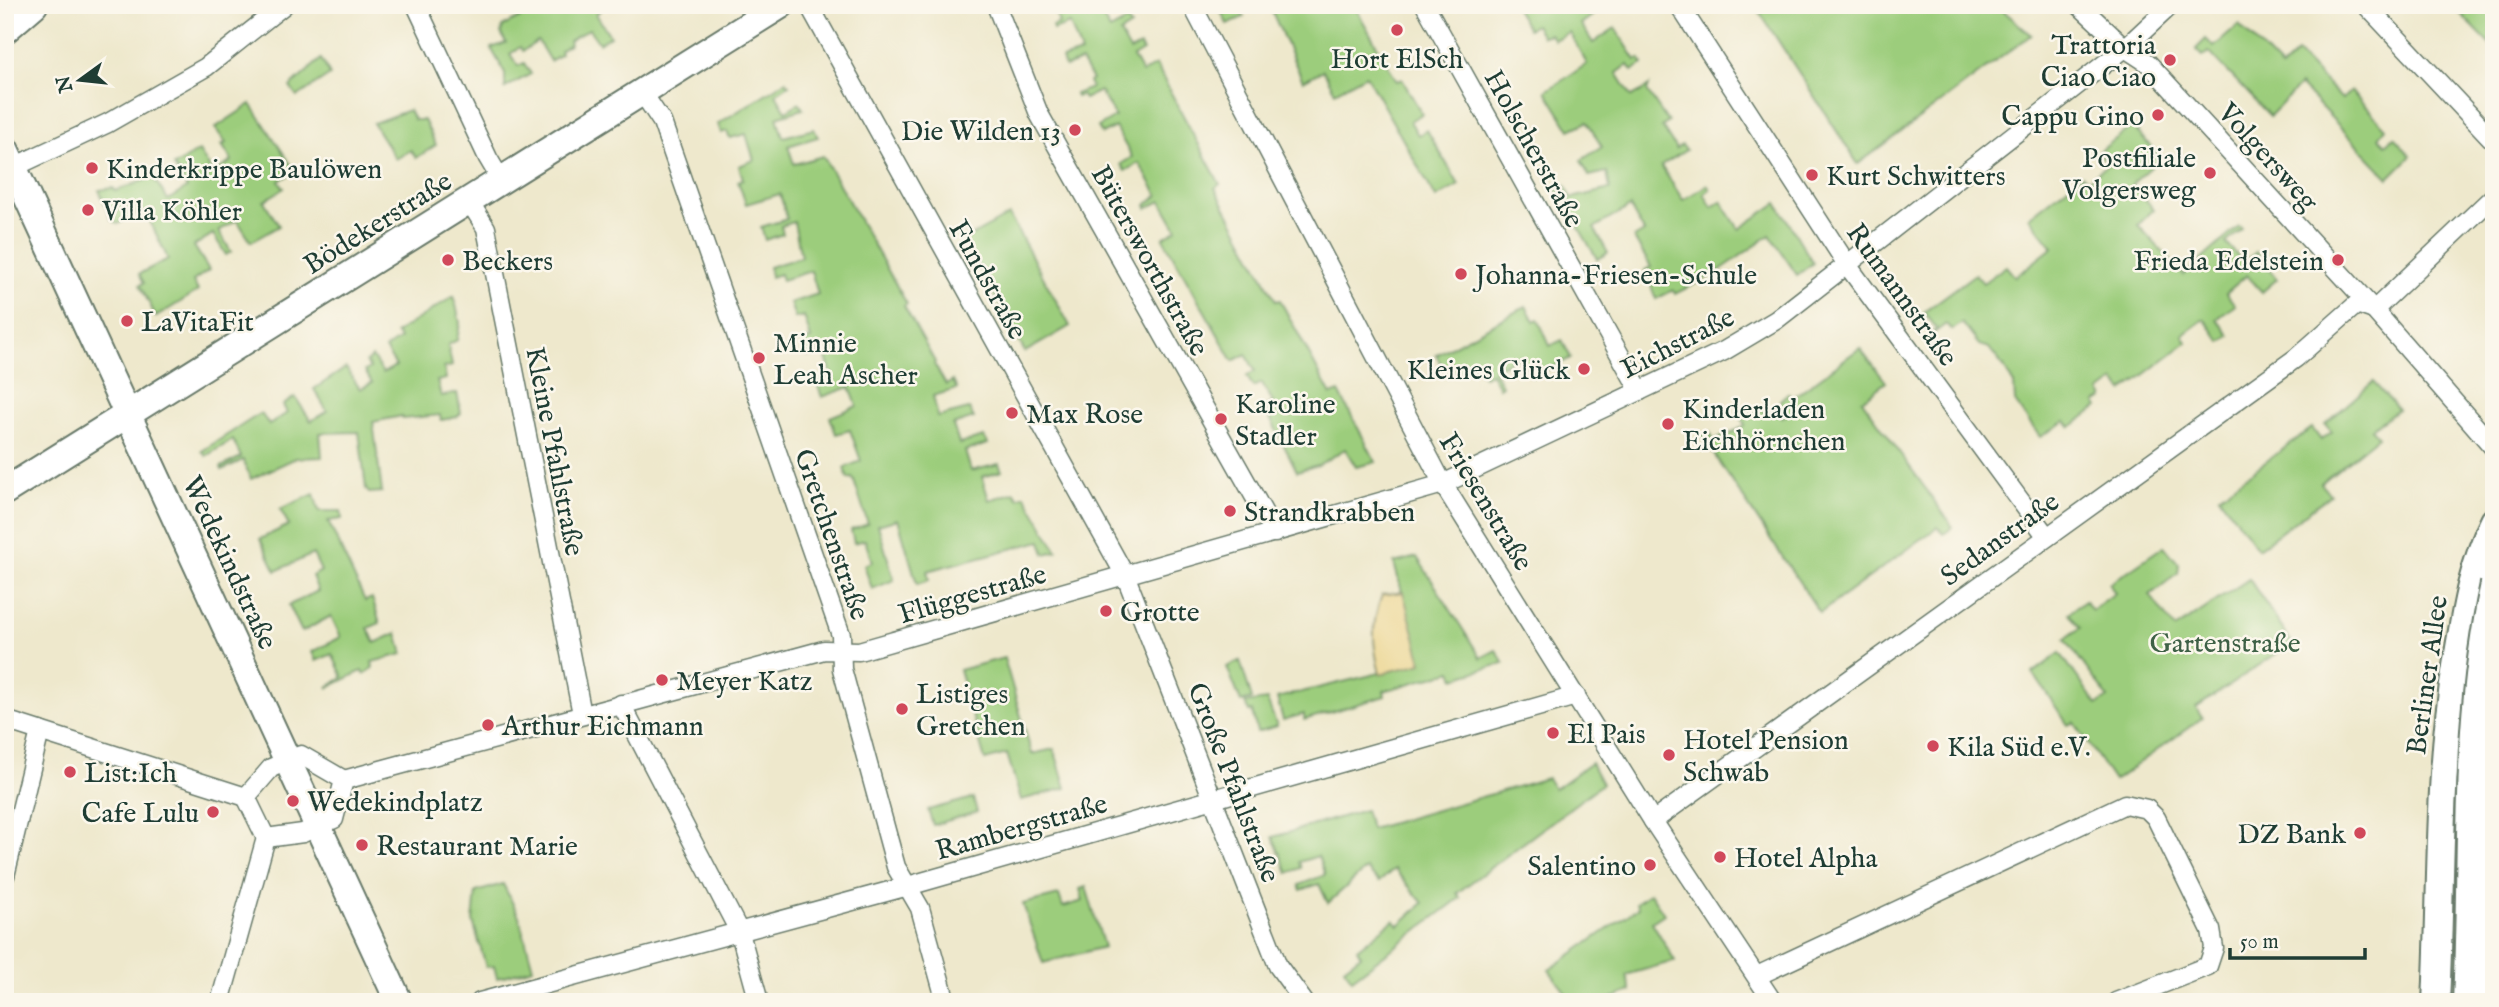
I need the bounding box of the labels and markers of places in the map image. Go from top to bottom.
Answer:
marker: Hort ElSch [1389,22,1405,38]
place label: Trattoria Ciao Ciao [2041,29,2157,96]
place label: Hort ElSch [1331,43,1464,78]
marker: Trattoria Ciao Ciao [2162,52,2178,68]
place label: Cappu Gino [2001,100,2144,135]
marker: Cappu Gino [2150,107,2166,123]
place label: Die Wilden 13 [901,115,1061,150]
marker: Die Wilden 13 [1067,122,1083,138]
place label: Postfiliale Volgersweg [2061,142,2197,209]
place label: Kinderkrippe Baulöwen [106,153,382,188]
marker: Kinderkrippe Baulöwen [84,160,100,176]
place label: Kurt Schwitters [1826,160,2005,195]
marker: Postfiliale Volgersweg [2202,165,2218,181]
marker: Kurt Schwitters [1804,167,1820,183]
place label: Villa Köhler [101,195,242,230]
marker: Villa Köhler [80,202,96,218]
place label: Beckers [462,245,553,280]
place label: Frieda Edelstein [2133,245,2324,280]
marker: Beckers [440,252,456,268]
marker: Frieda Edelstein [2330,252,2346,268]
place label: Johanna-Friesen-Schule [1472,259,1757,294]
marker: Johanna-Friesen-Schule [1453,266,1469,282]
place label: LaVitaFit [141,306,254,341]
marker: LaVitaFit [119,313,135,329]
place label: Minnie Leah Ascher [773,327,918,394]
marker: Minnie Leah Ascher [751,350,767,366]
place label: Kleines Glück [1407,354,1571,389]
marker: Kleines Glück [1576,361,1592,377]
place label: Karoline Stadler [1235,388,1336,455]
place label: Kinderladen Eichhörnchen [1682,393,1845,460]
place label: Max Rose [1026,398,1143,433]
marker: Max Rose [1004,405,1020,421]
marker: Karoline Stadler [1213,411,1229,427]
marker: Kinderladen Eichhörnchen [1660,416,1676,432]
place label: Strandkrabben [1244,496,1415,531]
marker: Strandkrabben [1222,503,1238,519]
place label: Grotte [1120,596,1200,631]
marker: Grotte [1098,603,1114,619]
place label: Meyer Katz [676,665,813,700]
marker: Meyer Katz [654,672,670,688]
place label: Listiges Gretchen [916,678,1026,745]
marker: Listiges Gretchen [894,701,910,717]
place label: Arthur Eichmann [501,710,704,745]
marker: Arthur Eichmann [480,717,496,733]
place label: El Pais [1567,718,1646,753]
place label: Hotel Pension Schwab [1683,724,1849,791]
marker: El Pais [1545,725,1561,741]
place label: Kila Süd e.V. [1947,731,2091,766]
marker: Kila Süd e.V. [1925,738,1941,754]
marker: Hotel Pension Schwab [1661,747,1677,763]
place label: List:Ich [84,757,177,792]
marker: List:Ich [62,764,78,780]
place label: Wedekindplatz [307,786,483,821]
marker: Wedekindplatz [285,793,301,809]
place label: Cafe Lulu [81,797,199,832]
marker: Cafe Lulu [205,804,221,820]
place label: DZ Bank [2237,818,2347,853]
marker: DZ Bank [2352,825,2368,841]
place label: Restaurant Marie [376,830,578,865]
marker: Restaurant Marie [354,837,370,853]
place label: Hotel Alpha [1734,842,1878,877]
marker: Hotel Alpha [1712,849,1728,865]
place label: Salentino [1527,850,1636,885]
marker: Salentino [1642,857,1658,873]

